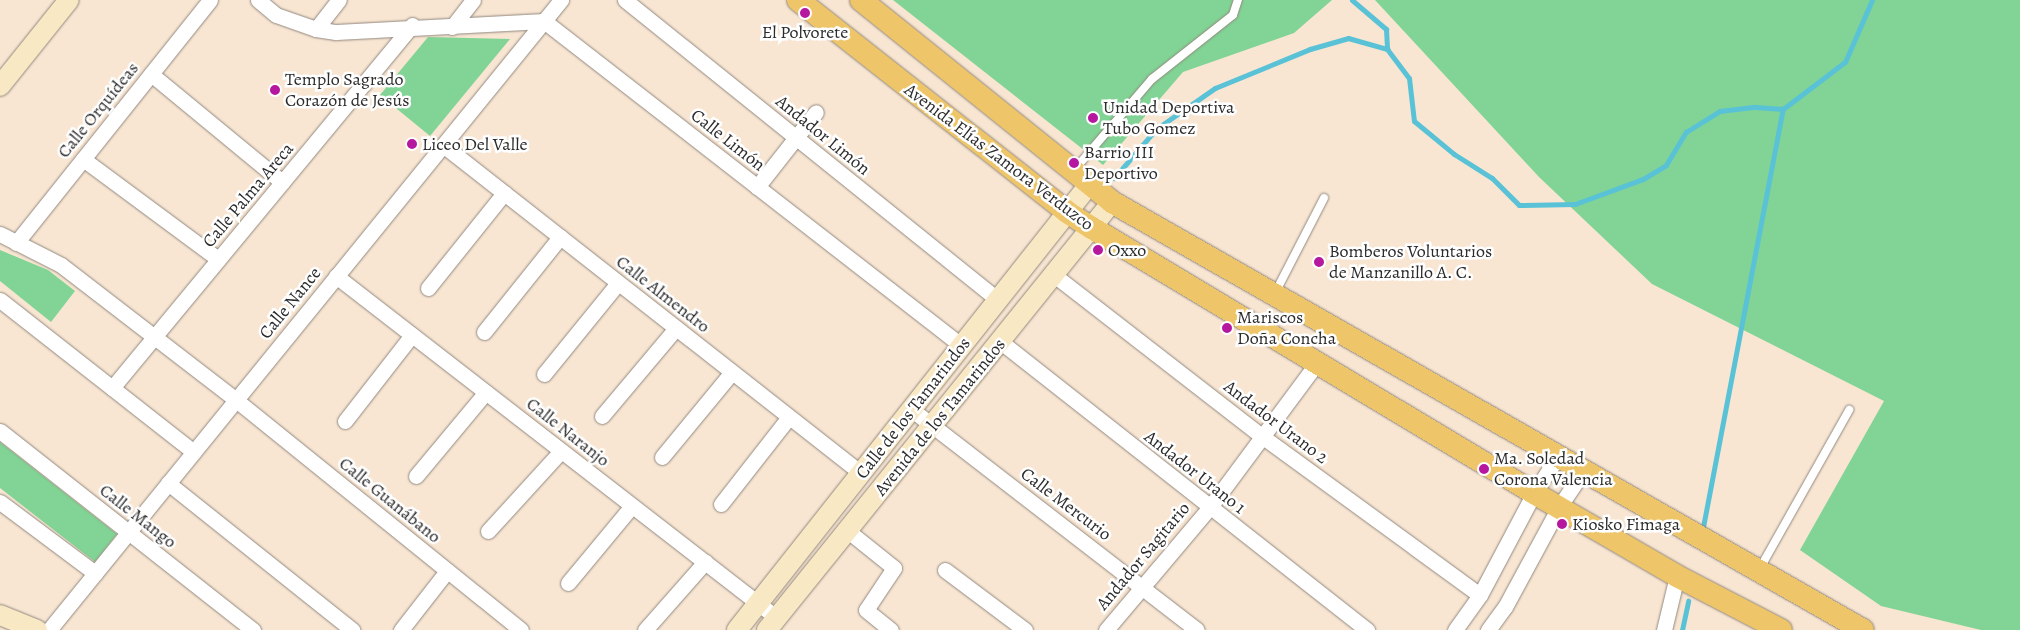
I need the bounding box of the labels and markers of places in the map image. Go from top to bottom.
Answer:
marker: El Polvorete [799,7,811,19]
place label: El Polvorete [762,21,848,43]
place label: Templo Sagrado Corazón de Jesús [285,69,409,112]
marker: Templo Sagrado Corazón de Jesús [269,84,281,96]
place label: Unidad Deportiva Tubo Gomez [1103,97,1234,140]
marker: Unidad Deportiva Tubo Gomez [1087,112,1099,124]
place label: Liceo Del Valle [422,133,528,155]
marker: Liceo Del Valle [406,138,418,150]
place label: Barrio III Deportivo [1084,142,1158,184]
marker: Barrio III Deportivo [1068,157,1080,169]
place label: Oxxo [1108,239,1146,261]
place label: Bomberos Voluntarios de Manzanillo A. C. [1329,241,1492,284]
marker: Oxxo [1092,244,1104,256]
marker: Bomberos Voluntarios de Manzanillo A. C. [1313,256,1325,268]
place label: Mariscos Doña Concha [1237,307,1336,350]
marker: Mariscos Doña Concha [1221,322,1233,334]
place label: Ma. Soledad Corona Valencia [1494,448,1613,490]
marker: Ma. Soledad Corona Valencia [1478,463,1490,475]
place label: Kiosko Fimaga [1572,513,1680,535]
marker: Kiosko Fimaga [1556,518,1568,530]

